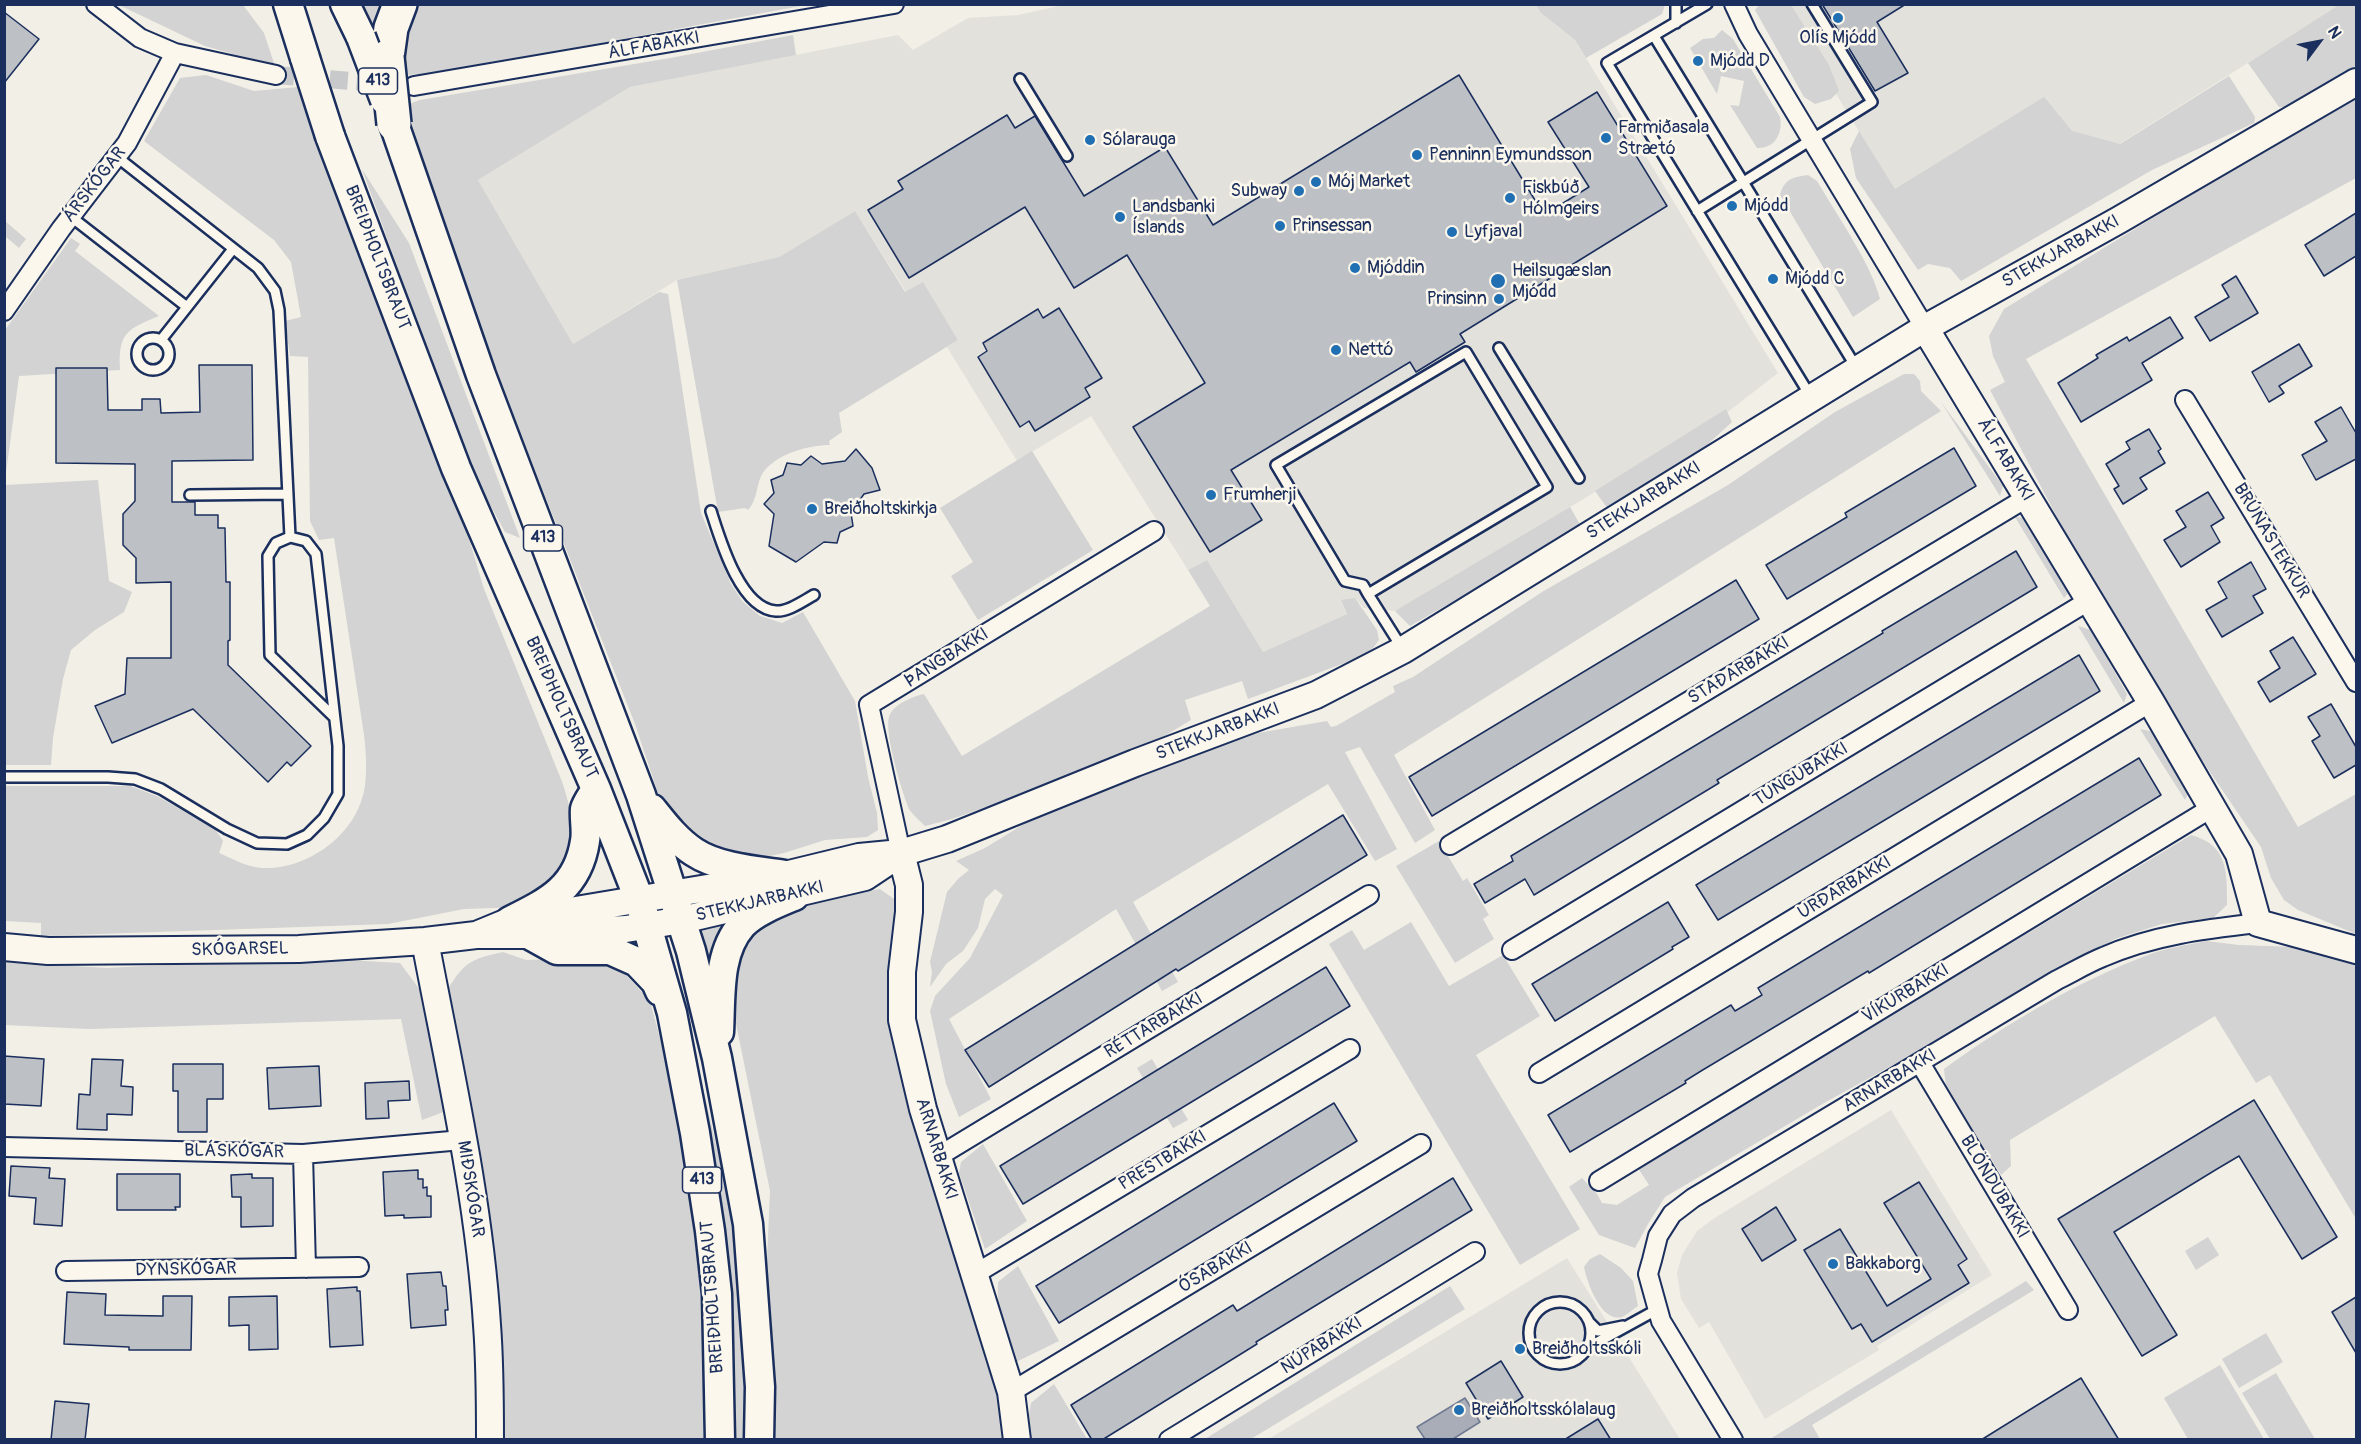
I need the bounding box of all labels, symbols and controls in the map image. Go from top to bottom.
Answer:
marker: Olís Mjódd [1831,11,1845,25]
north arrow [2289,12,2349,72]
text: N [2323,23,2346,42]
street label: ÁLFABAKKI [606,27,702,65]
place label: Olís Mjódd [1799,27,1877,49]
place label: Mjódd D [1710,50,1770,72]
marker: Mjódd D [1691,54,1705,68]
road number: 413 [358,68,398,94]
place label: Farmiðasala Strætó [1618,117,1709,160]
place label: Sólarauga [1102,129,1176,151]
marker: Farmiðasala Strætó [1599,131,1613,145]
marker: Sólarauga [1083,133,1097,147]
street label: ÁRSKÓGAR [59,143,131,227]
place label: Penninn Eymundsson [1429,144,1592,166]
marker: Penninn Eymundsson [1410,148,1424,162]
place label: Mój Market [1328,171,1410,193]
marker: Mój Market [1309,175,1323,189]
place label: Fiskbúð Hólmgeirs [1522,177,1599,219]
place label: Subway [1230,180,1287,202]
street label: BREIÐHOLTSBRAUT [339,183,415,333]
marker: Subway [1292,184,1306,198]
marker: Fiskbúð Hólmgeirs [1503,191,1517,205]
place label: Mjódd [1744,195,1789,217]
place label: Landsbanki Íslands [1132,196,1215,238]
marker: Mjódd [1725,199,1739,213]
marker: Landsbanki Íslands [1113,210,1127,224]
street label: STEKKJARBAKKI [1999,211,2123,293]
place label: Prinsessan [1292,215,1372,237]
marker: Prinsessan [1273,219,1287,233]
place label: Lyfjaval [1464,221,1522,243]
marker: Lyfjaval [1445,225,1459,239]
place label: Mjóddin [1367,257,1425,279]
place label: Heilsugæslan Mjódd [1512,260,1612,302]
marker: Mjóddin [1348,261,1362,275]
place label: Mjódd C [1785,268,1845,290]
marker: Heilsugæslan Mjódd [1489,272,1507,290]
marker: Mjódd C [1766,272,1780,286]
place label: Prinsinn [1427,288,1487,310]
marker: Prinsinn [1492,292,1506,306]
place label: Nettó [1348,339,1393,361]
marker: Nettó [1329,343,1343,357]
street label: ÁLFABAKKI [1972,415,2038,505]
street label: STEKKJARBAKKI [1583,457,1705,545]
street label: BRÚNASTEKKUR [2228,480,2314,602]
place label: Frumherji [1223,484,1296,506]
marker: Frumherji [1204,488,1218,502]
place label: Breiðholtskirkja [824,498,937,520]
marker: Breiðholtskirkja [805,502,819,516]
road number: 413 [524,525,562,551]
street label: ÞANGBAKKI [901,624,993,692]
street label: STAÐARBAKKI [1684,632,1794,710]
street label: BREIÐHOLTSBRAUT [520,634,602,782]
street label: STEKKJARBAKKI [1153,698,1283,766]
street label: TUNGUBAKKI [1750,738,1852,812]
street label: URÐARBAKKI [1794,852,1896,924]
street label: STEKKJARBAKKI [694,877,826,927]
street label: SKÓGARSEL [191,938,289,962]
street label: VÍKURBAKKI [1859,960,1953,1028]
street label: RÉTTARBAKKI [1101,988,1207,1064]
street label: ARNARBAKKI [1839,1045,1941,1117]
street label: ARNARBAKKI [910,1096,962,1202]
street label: PRESTBAKKI [1115,1126,1211,1196]
street label: BLÖNDUBAKKI [1955,1132,2033,1242]
street label: MIÐSKÓGAR [452,1139,488,1239]
street label: BLÁSKÓGAR [184,1140,284,1164]
road number: 413 [682,1167,722,1193]
street label: BREIÐHOLTSBRAUT [697,1220,729,1374]
street label: ÓSABAKKI [1175,1238,1257,1298]
place label: Bakkaborg [1845,1253,1921,1275]
marker: Bakkaborg [1826,1257,1840,1271]
street label: DYNSKÓGAR [135,1258,237,1282]
street label: NÚPABAKKI [1277,1312,1367,1380]
place label: Breiðholtsskóli [1532,1338,1641,1360]
marker: Breiðholtsskóli [1513,1342,1527,1356]
place label: Breiðholtsskólalaug [1471,1399,1615,1421]
marker: Breiðholtsskólalaug [1452,1403,1466,1417]

